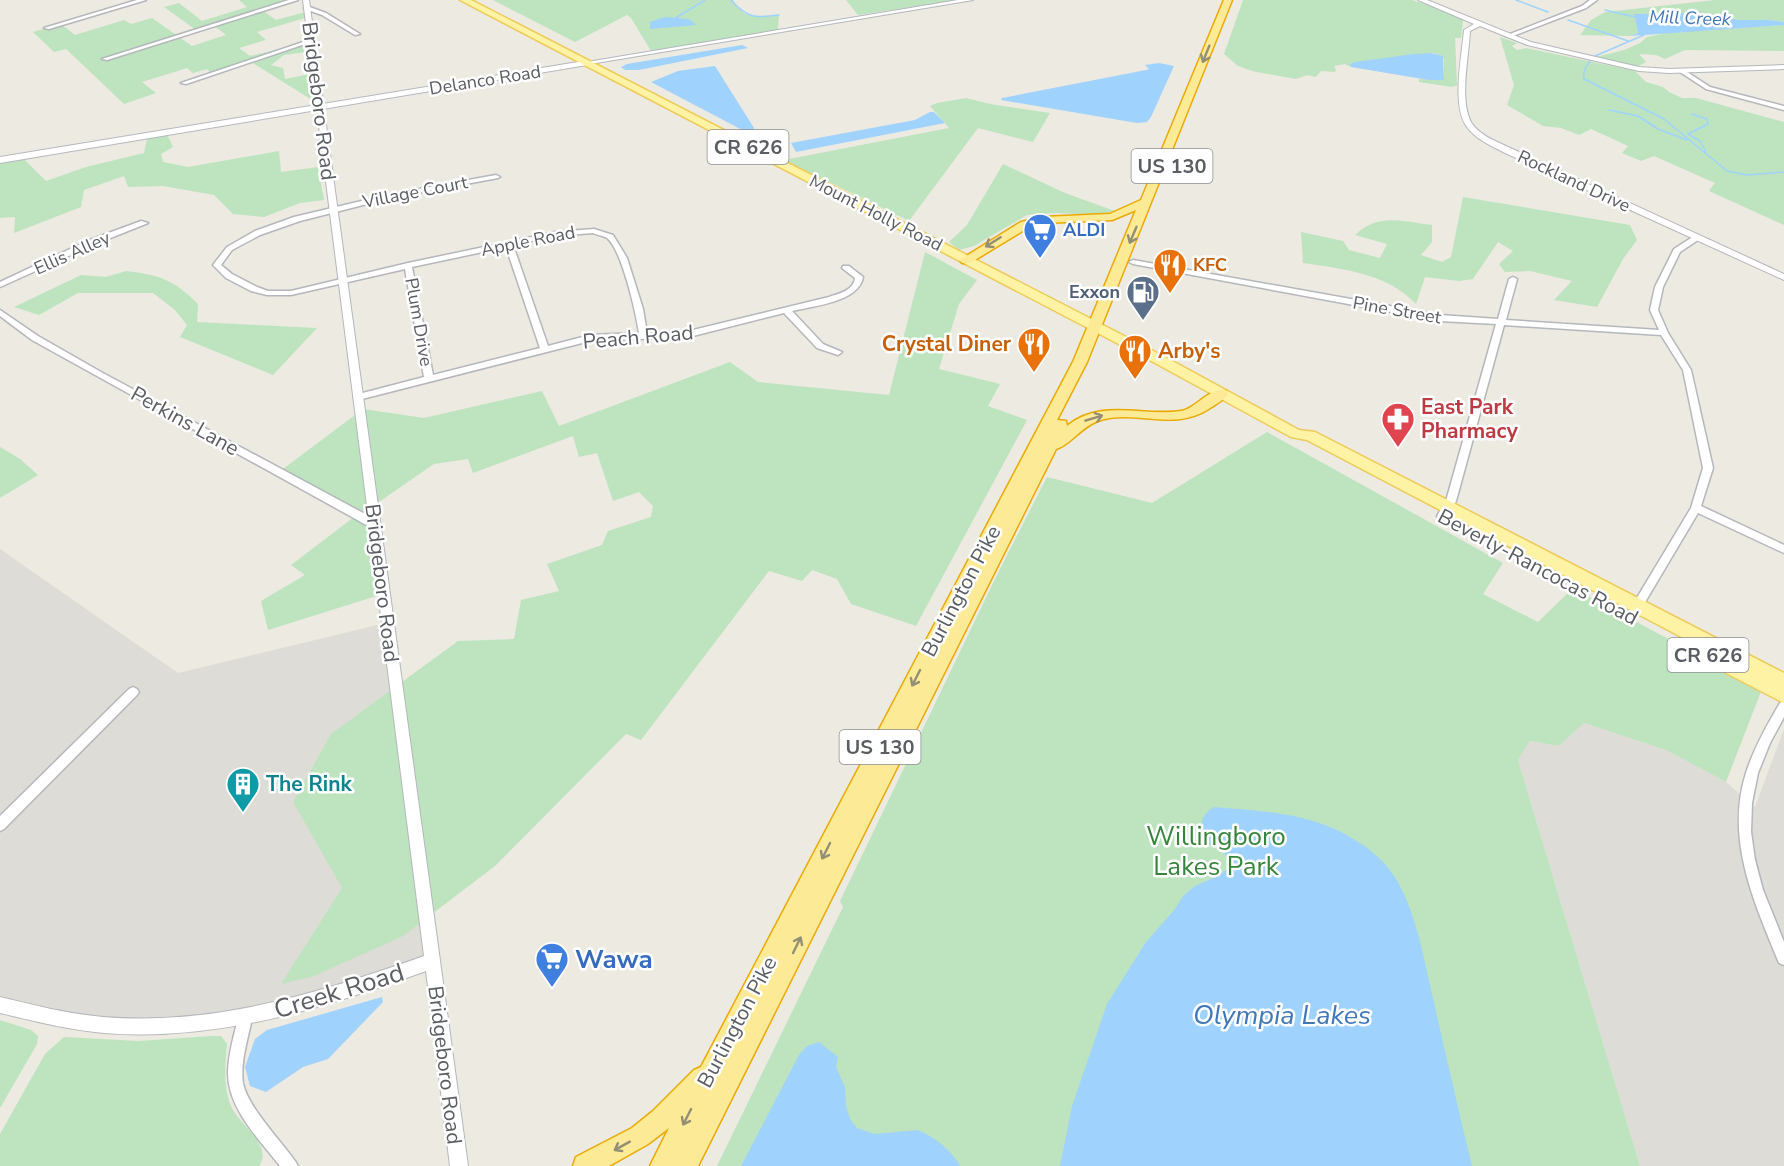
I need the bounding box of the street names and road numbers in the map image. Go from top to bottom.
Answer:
street label: Bridgeboro Road [295,20,343,182]
street label: Delanco Road [427,59,543,101]
road number: CR 626 [708,130,789,164]
street label: Rockland Drive [1514,144,1634,218]
road number: US 130 [1132,149,1212,183]
street label: Mount Holly Road [805,169,947,257]
street label: Village Court [360,170,470,214]
street label: Apple Road [479,220,577,262]
street label: Ellis Alley [30,225,115,280]
street label: Plum Drive [399,276,439,368]
street label: Pine Street [1351,290,1444,330]
street label: Peach Road [581,318,695,356]
street label: Perkins Lane [126,380,244,462]
street label: Bridgeboro Road [358,502,406,664]
street label: Beverly-Rancocas Road [1433,502,1643,632]
street label: Burlington Pike [915,521,1007,661]
road number: CR 626 [1668,638,1748,672]
road number: US 130 [840,730,920,764]
street label: Burlington Pike [691,952,783,1092]
street label: Creek Road [270,955,408,1027]
street label: Bridgeboro Road [421,984,469,1146]

